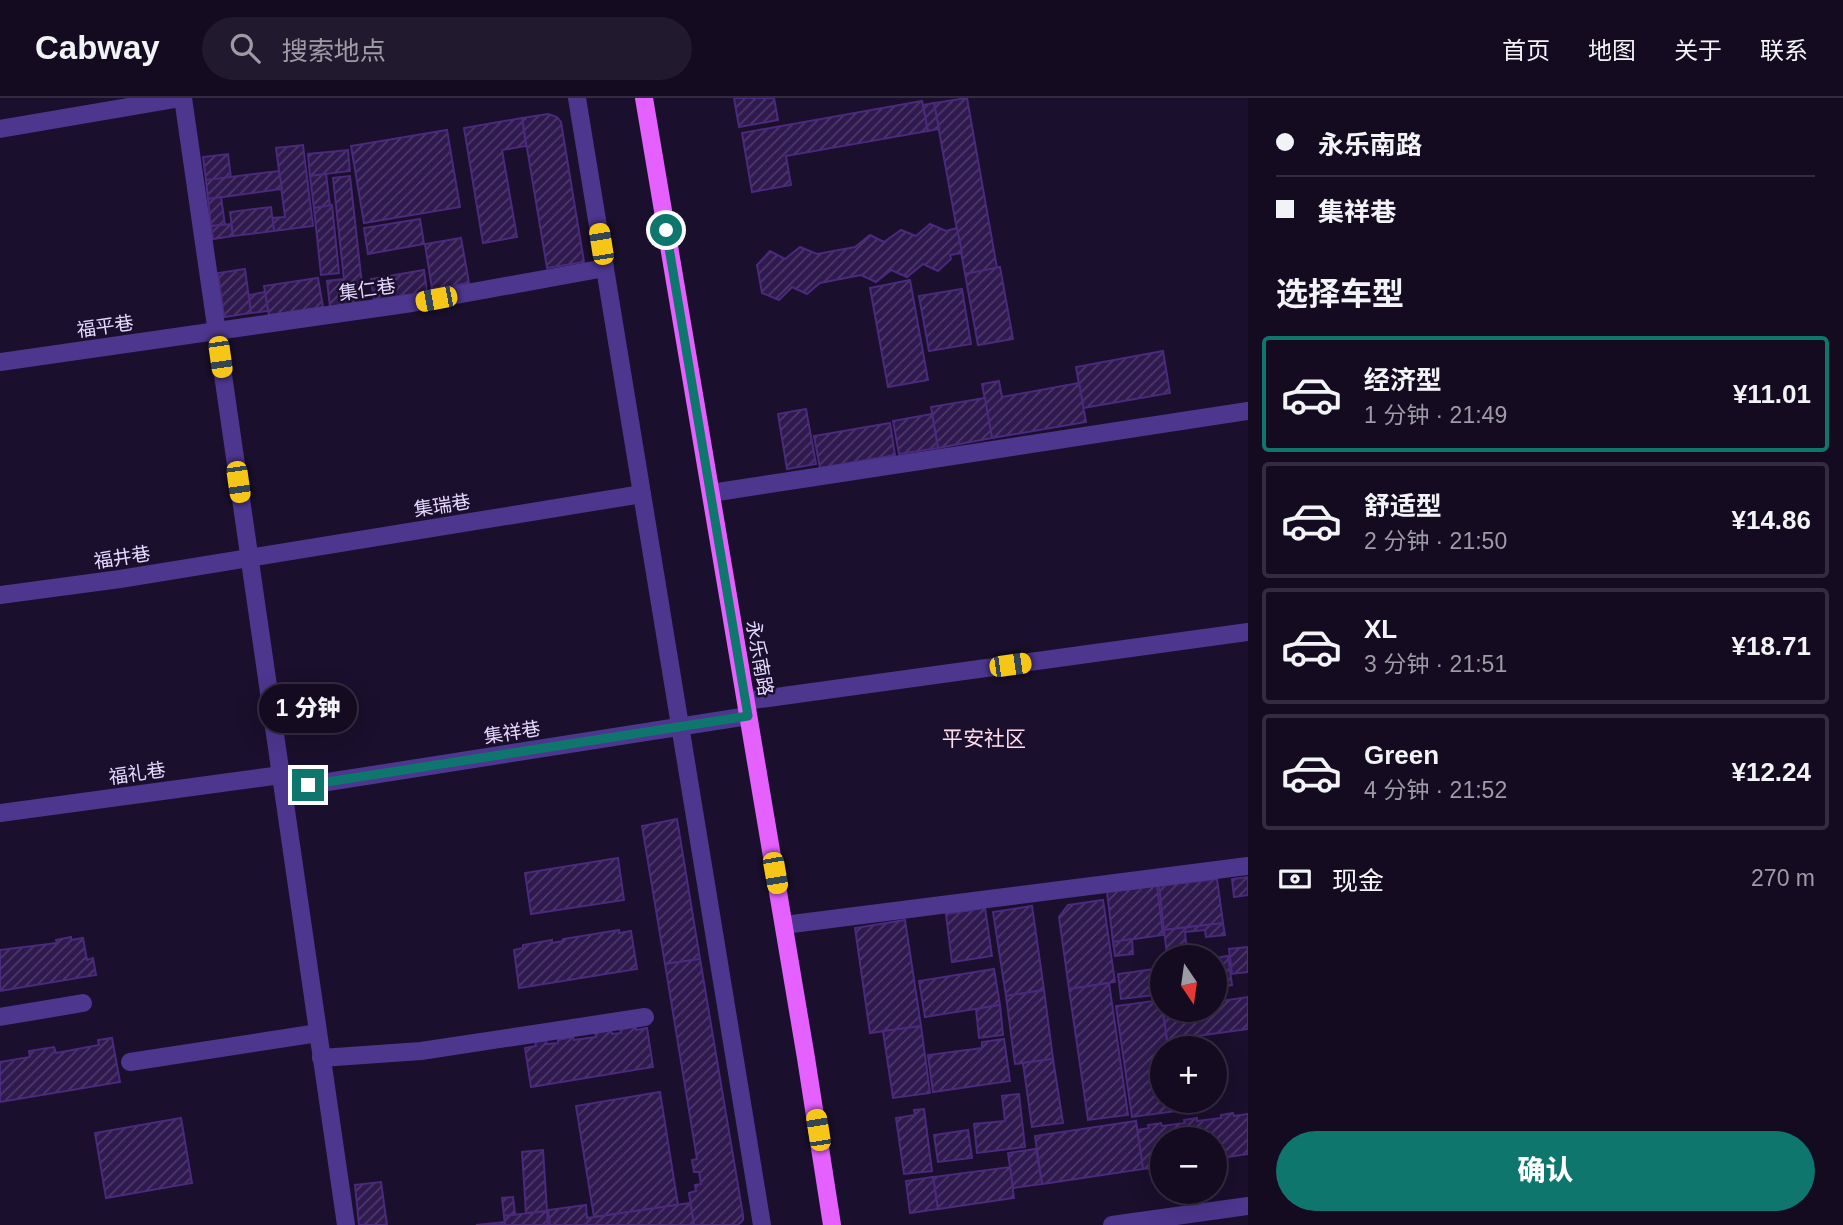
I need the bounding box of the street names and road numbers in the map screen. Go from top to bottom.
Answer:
street label: 集仁巷 [337,275,397,304]
street label: 福平巷 [75,312,135,341]
street label: 集瑞巷 [412,491,472,520]
street label: 福井巷 [92,543,152,572]
street label: 永乐南路 [743,619,776,697]
street label: 集祥巷 [482,718,542,747]
street label: 福礼巷 [107,759,167,788]

